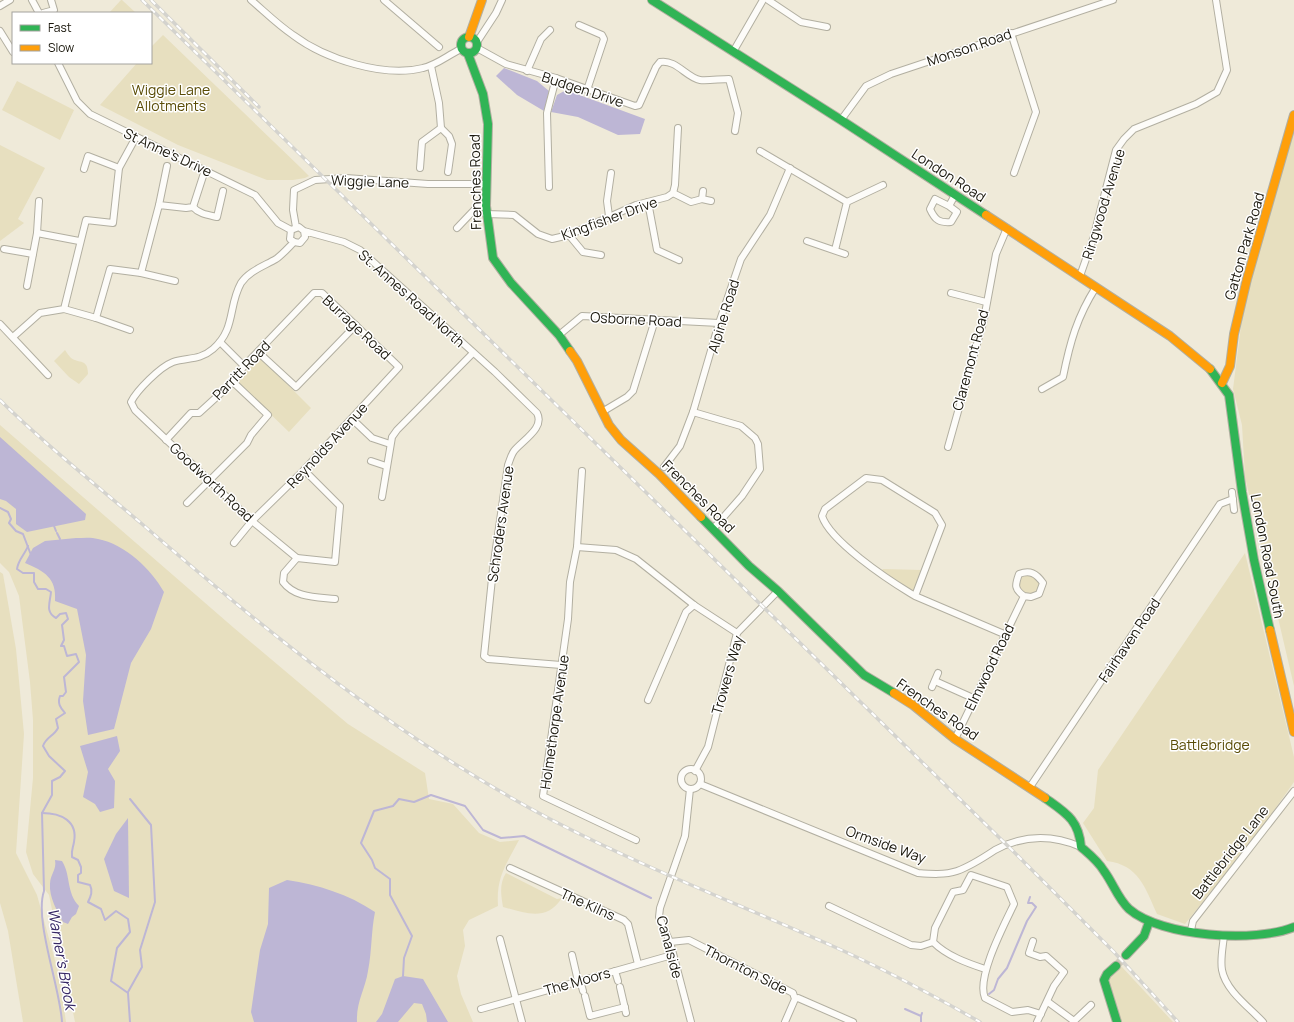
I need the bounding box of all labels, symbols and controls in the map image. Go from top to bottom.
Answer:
legend [12,12,152,64]
text: Fast [48,19,72,36]
street label: Monson Road [924,24,1014,70]
text: Slow [48,39,74,56]
street label: Budgen Drive [539,67,627,111]
park label: Wiggie Lane Allotments [132,80,210,115]
street label: St Anne's Drive [121,123,215,181]
street label: Frenches Road [465,134,485,230]
street label: London Road [908,144,990,206]
street label: Ringwood Avenue [1077,146,1129,262]
street label: Wiggie Lane [331,170,409,192]
street label: Gatton Park Road [1220,190,1268,302]
street label: Kingfisher Drive [558,192,660,244]
street label: St. Annes Road North [355,245,469,351]
street label: Alpine Road [703,277,743,355]
street label: Burrage Road [319,290,395,364]
street label: Osborne Road [590,307,682,331]
street label: Claremont Road [947,307,993,413]
street label: Parritt Road [208,336,274,404]
street label: Reynolds Avenue [282,398,372,492]
street label: Goodworth Road [166,438,258,526]
street label: Frenches Road [658,455,740,537]
street label: Schroders Avenue [482,465,518,583]
street label: London Road South [1247,492,1289,620]
street label: Fairhaven Road [1094,594,1164,686]
street label: Elmwood Road [960,620,1018,714]
street label: Trowers Way [707,633,748,717]
street label: Holmethorpe Avenue [535,654,573,790]
street label: Frenches Road [893,674,983,744]
park label: Battlebridge [1170,735,1250,754]
street label: Battlebridge Lane [1187,801,1273,903]
street label: Ormside Way [843,821,929,868]
street label: The Kilns [558,883,618,925]
water label: Warner's Brook [43,907,82,1014]
street label: Canalside [653,914,687,980]
street label: Thornton Side [701,940,791,998]
street label: The Moors [542,962,612,1000]

